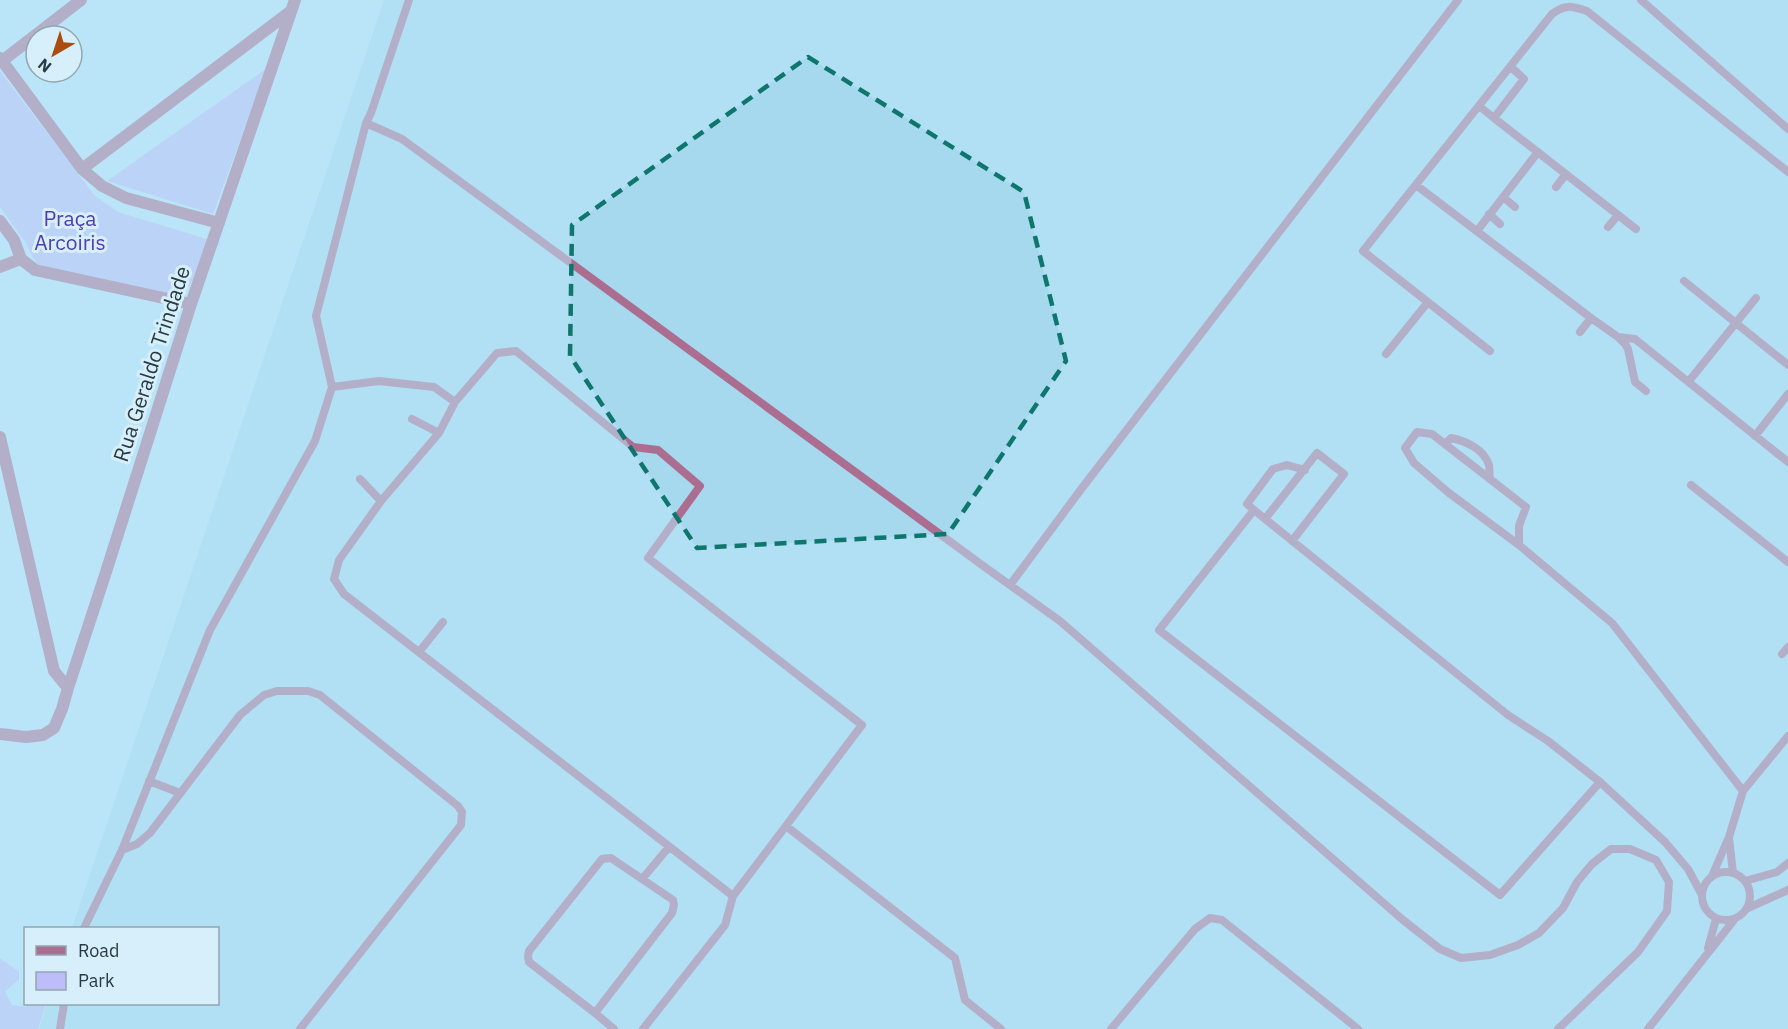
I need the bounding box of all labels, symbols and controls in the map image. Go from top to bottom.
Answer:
north arrow [24,24,84,84]
text: N [34,54,55,77]
park label: Praça Arcoiris [34,204,106,256]
street label: Rua Geraldo Trindade [106,262,196,465]
legend [24,927,219,1005]
text: Road [78,939,119,962]
text: Park [78,969,115,992]

